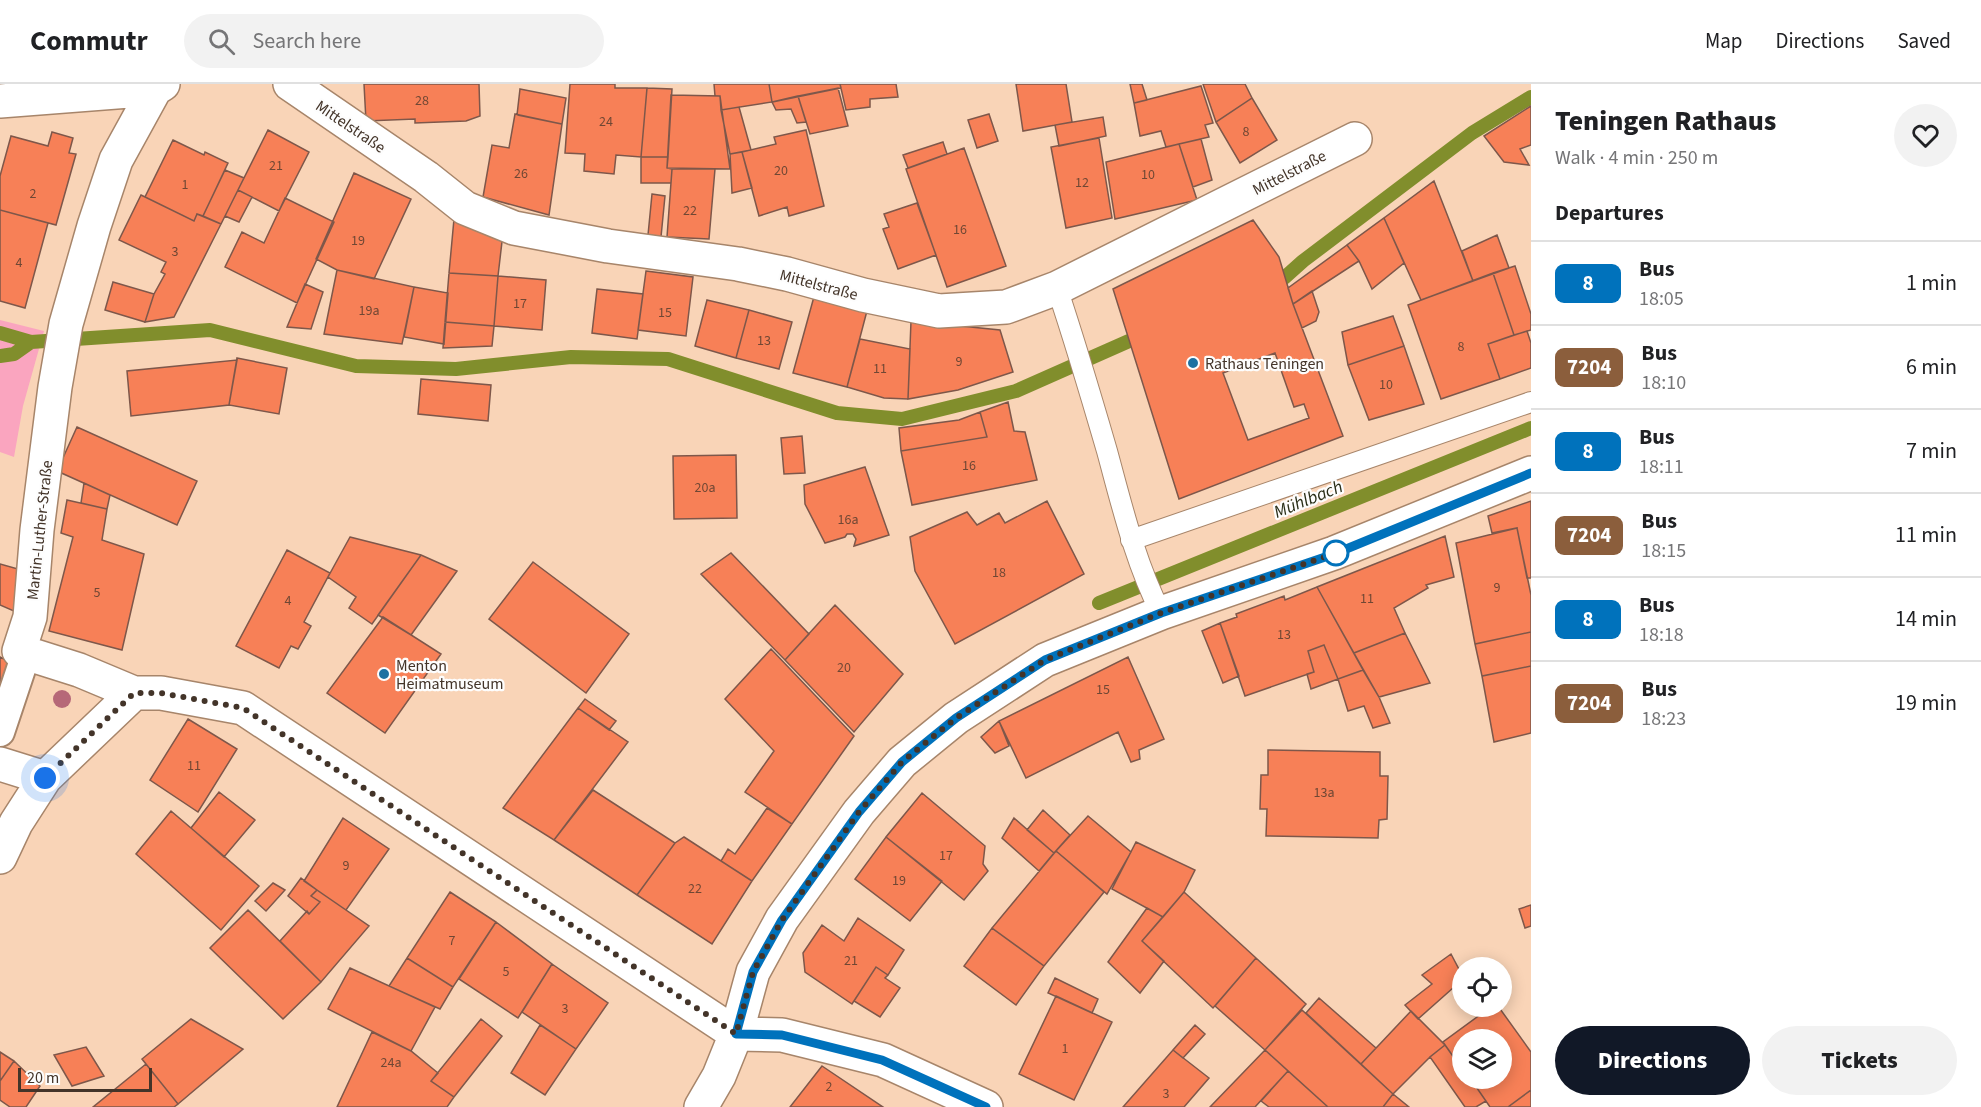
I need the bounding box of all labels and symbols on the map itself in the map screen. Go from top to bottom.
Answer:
house number: 28 [415,91,429,111]
street label: Mittelstraße [311,95,390,158]
house number: 24 [599,112,613,132]
house number: 8 [1243,122,1250,142]
street label: Mittelstraße [1249,145,1330,201]
house number: 21 [269,156,283,176]
house number: 20 [774,161,788,181]
house number: 26 [514,164,528,184]
house number: 10 [1141,165,1155,185]
house number: 12 [1075,173,1089,193]
house number: 1 [182,175,189,195]
house number: 2 [30,184,37,204]
house number: 22 [683,201,697,221]
house number: 16 [953,220,967,240]
house number: 19 [351,231,365,251]
house number: 3 [172,242,179,262]
house number: 4 [16,253,23,273]
street label: Mittelstraße [777,264,860,306]
house number: 17 [513,294,527,314]
house number: 19a [359,301,379,321]
house number: 15 [658,303,672,323]
house number: 13 [757,331,771,351]
house number: 8 [1458,337,1465,357]
house number: 9 [956,352,963,372]
place label: Rathaus Teningen [1205,353,1324,375]
marker: Rathaus Teningen [1186,356,1200,370]
house number: 11 [873,359,887,379]
house number: 10 [1379,375,1393,395]
house number: 16 [962,456,976,476]
street label: Martin-Luther-Straße [22,459,58,601]
water label: Mühlbach [1270,474,1346,525]
house number: 20a [695,478,715,498]
house number: 16a [838,510,858,530]
unlabelled marker [1323,540,1349,566]
house number: 18 [992,563,1006,583]
house number: 9 [1494,578,1501,598]
house number: 5 [94,583,101,603]
house number: 11 [1360,589,1374,609]
house number: 4 [285,591,292,611]
house number: 13 [1277,625,1291,645]
place label: Menton Heimatmuseum [396,655,503,695]
house number: 20 [837,658,851,678]
marker: Menton Heimatmuseum [377,667,391,681]
house number: 15 [1096,680,1110,700]
house number: 11 [187,756,201,776]
your location [30,763,60,793]
house number: 13a [1314,783,1334,803]
house number: 17 [939,846,953,866]
house number: 9 [343,856,350,876]
house number: 19 [892,871,906,891]
house number: 22 [688,879,702,899]
house number: 7 [449,931,456,951]
house number: 21 [844,951,858,971]
house number: 5 [503,962,510,982]
house number: 3 [562,999,569,1019]
house number: 1 [1062,1039,1069,1059]
house number: 24a [381,1053,401,1073]
scale bar [18,1065,152,1092]
house number: 2 [826,1077,833,1097]
house number: 3 [1163,1084,1170,1104]

